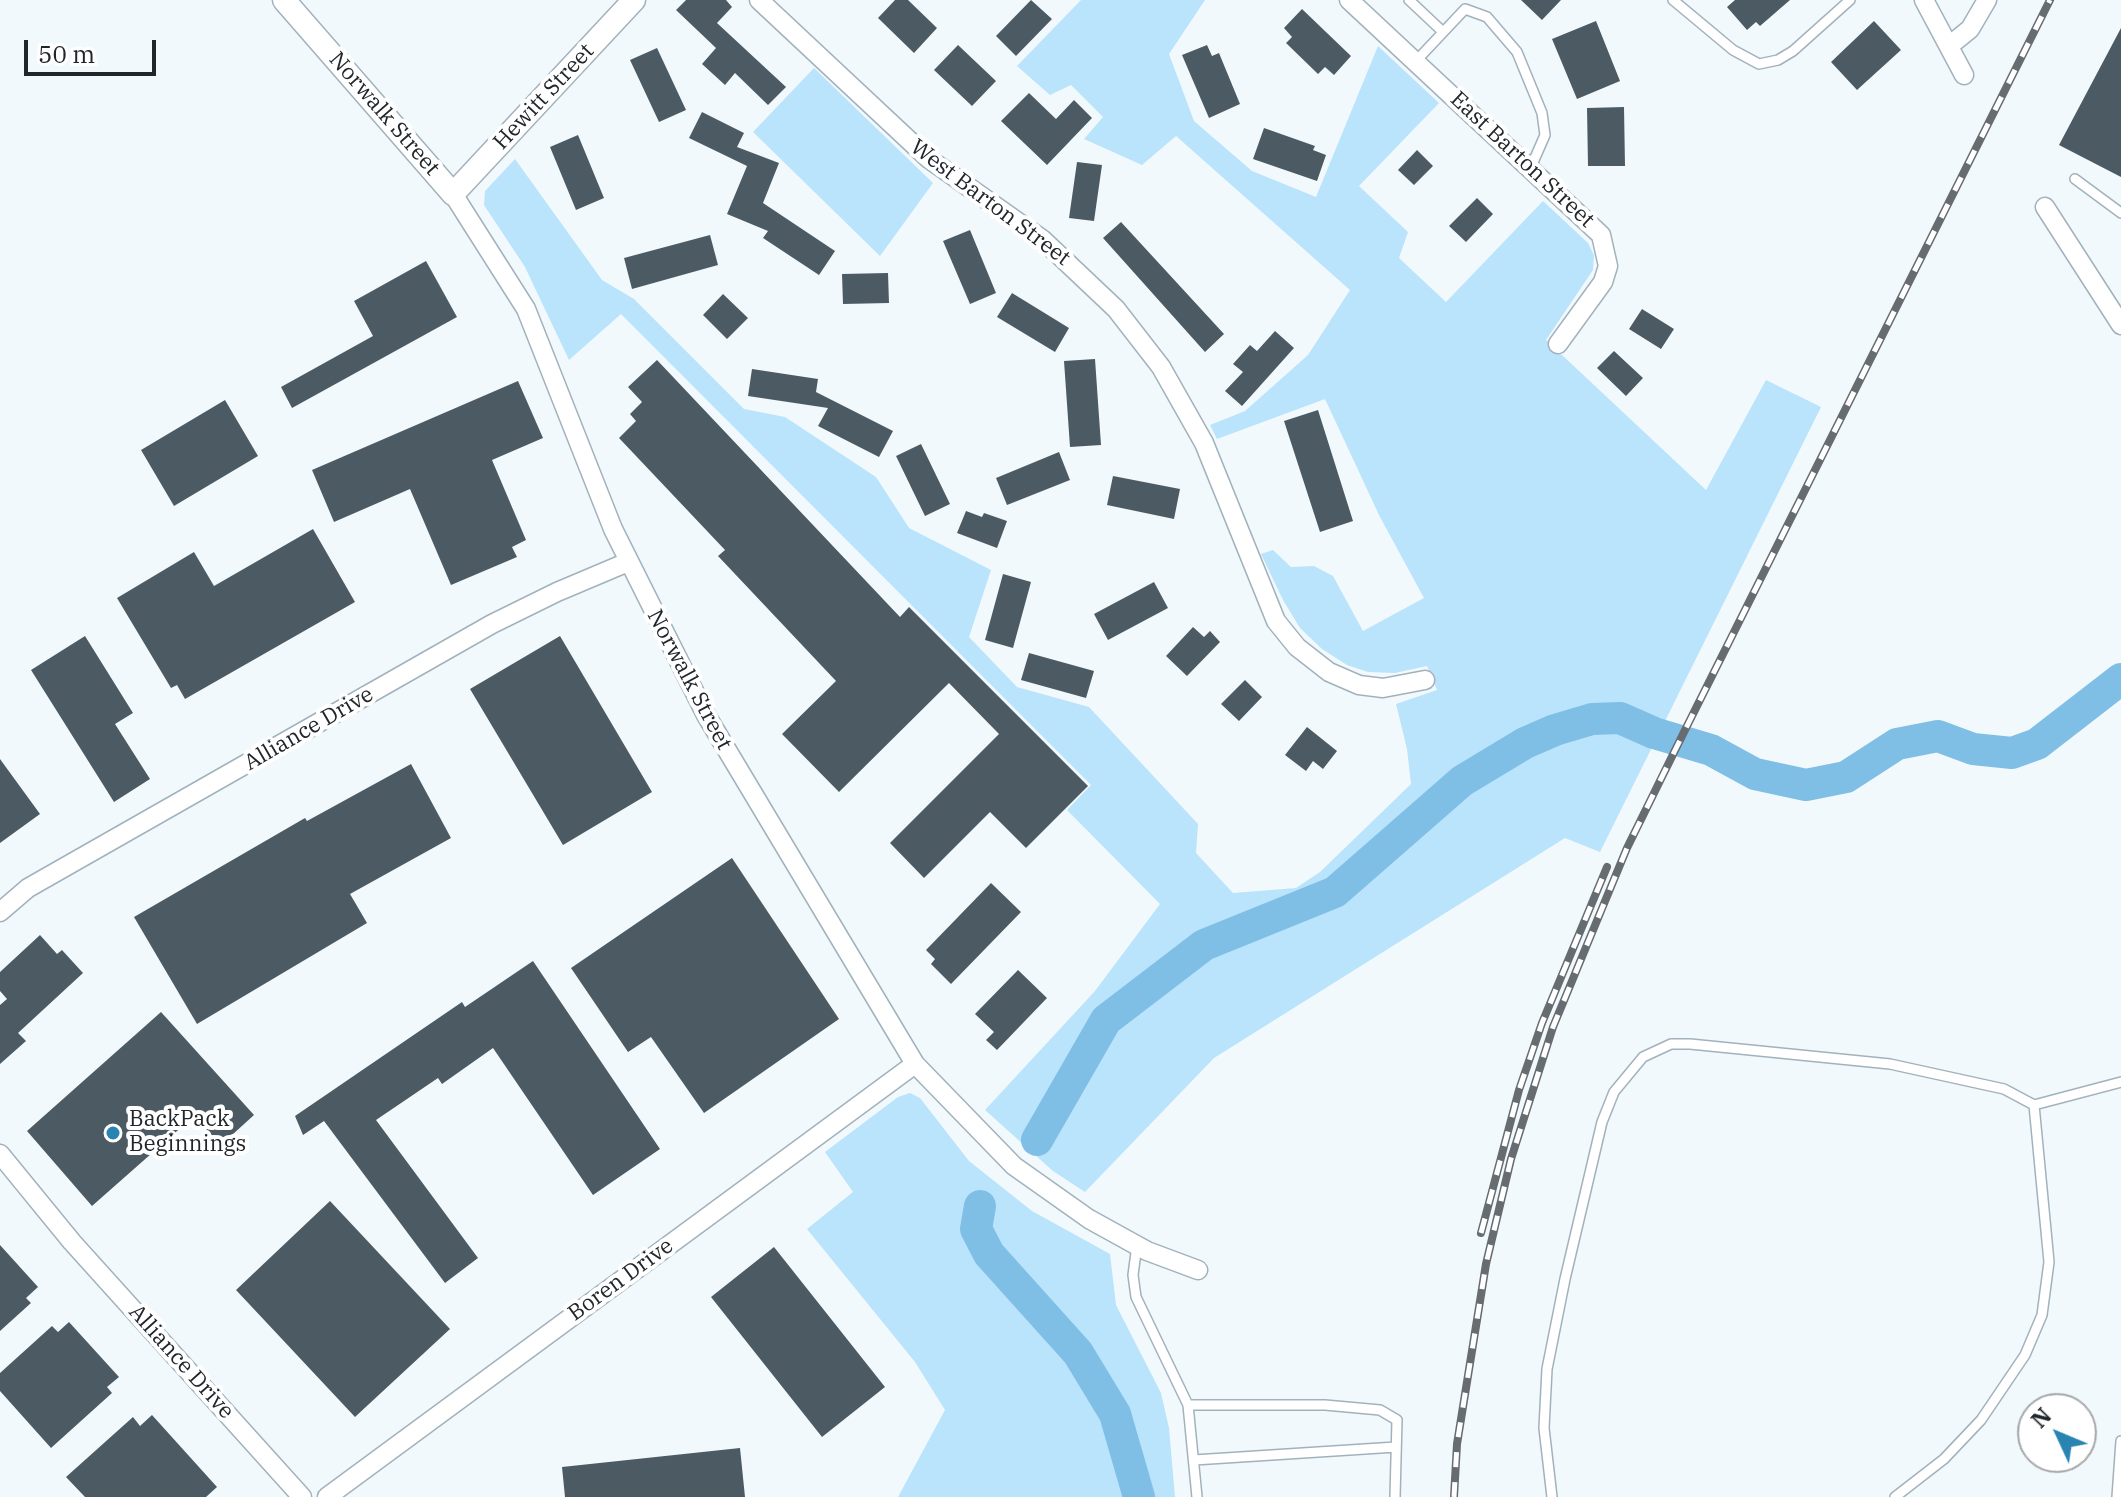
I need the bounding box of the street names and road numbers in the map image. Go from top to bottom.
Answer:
street label: Hewitt Street [488,39,600,155]
street label: Norwalk Street [323,47,445,181]
street label: East Barton Street [1444,86,1600,234]
street label: West Barton Street [905,134,1075,272]
street label: Norwalk Street [641,605,737,755]
street label: Alliance Drive [240,681,378,777]
street label: Boren Drive [563,1233,679,1327]
street label: Alliance Drive [123,1299,239,1425]

